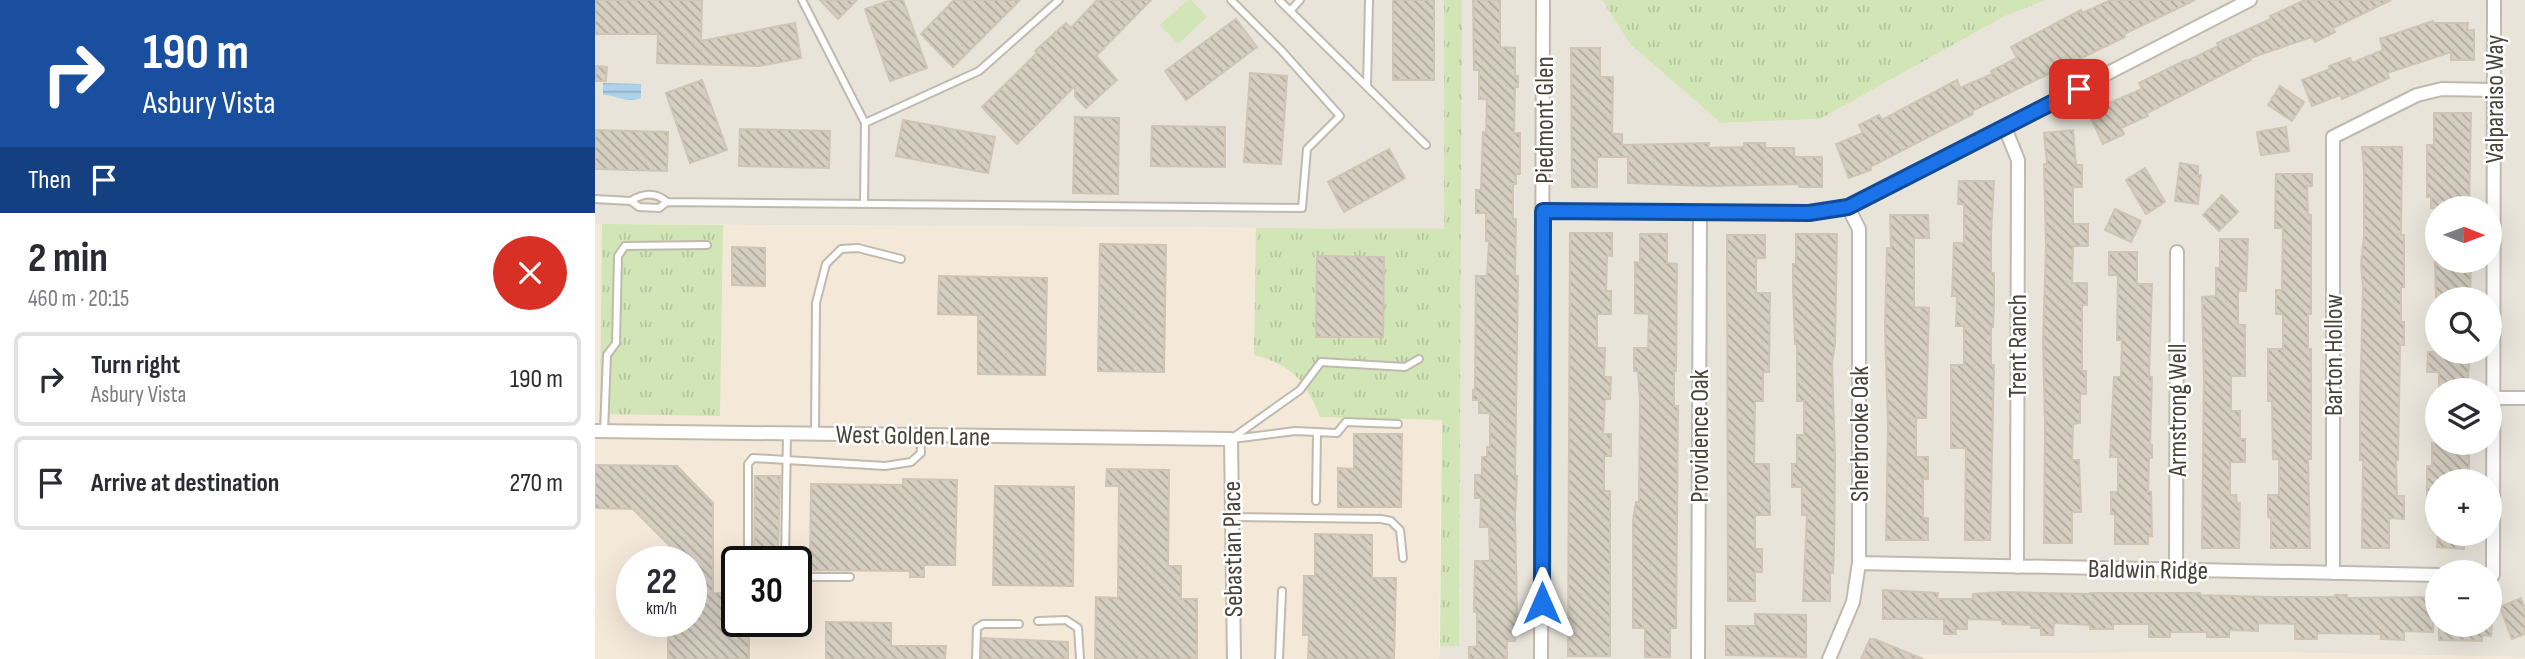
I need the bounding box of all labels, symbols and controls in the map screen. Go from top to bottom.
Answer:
text: 190 m [143,24,249,83]
icon: right [28,28,119,119]
street label: Valparaiso Way [2480,35,2511,163]
street label: Piedmont Glen [1530,56,1561,184]
pin [2049,59,2109,119]
icon: arrive [2060,70,2098,108]
text: Asbury Vista [143,84,276,123]
icon: arrive [85,161,123,199]
text: Then [28,165,71,196]
north arrow [2425,196,2503,273]
map controls [2425,196,2502,637]
text: 2 min [28,233,108,284]
button: close [493,236,567,310]
text: 460 m · 20:15 [28,285,129,313]
button: search [2425,287,2502,364]
street label: Trent Ranch [2003,294,2034,398]
street label: Barton Hollow [2319,294,2350,416]
street label: Armstrong Well [2163,343,2194,478]
text: Turn right [91,350,180,381]
icon: right [32,360,70,398]
text: 190 m [510,364,563,395]
street label: Sherbrooke Oak [1845,366,1876,502]
street label: Providence Oak [1685,369,1716,503]
button: layers [2425,378,2502,455]
text: Asbury Vista [91,381,186,409]
street label: West Golden Lane [835,420,991,453]
icon: arrive [32,464,70,502]
text: Arrive at destination [91,468,279,499]
text: 270 m [510,468,563,499]
button: + [2425,469,2502,546]
street label: Sebastian Place [1217,481,1250,617]
speed limit sign: 30 [721,546,812,637]
street label: Baldwin Ridge [2087,554,2208,587]
button: − [2425,560,2502,637]
text: 22 [646,561,677,604]
position arrow [1505,566,1579,640]
text: km/h [646,598,677,619]

